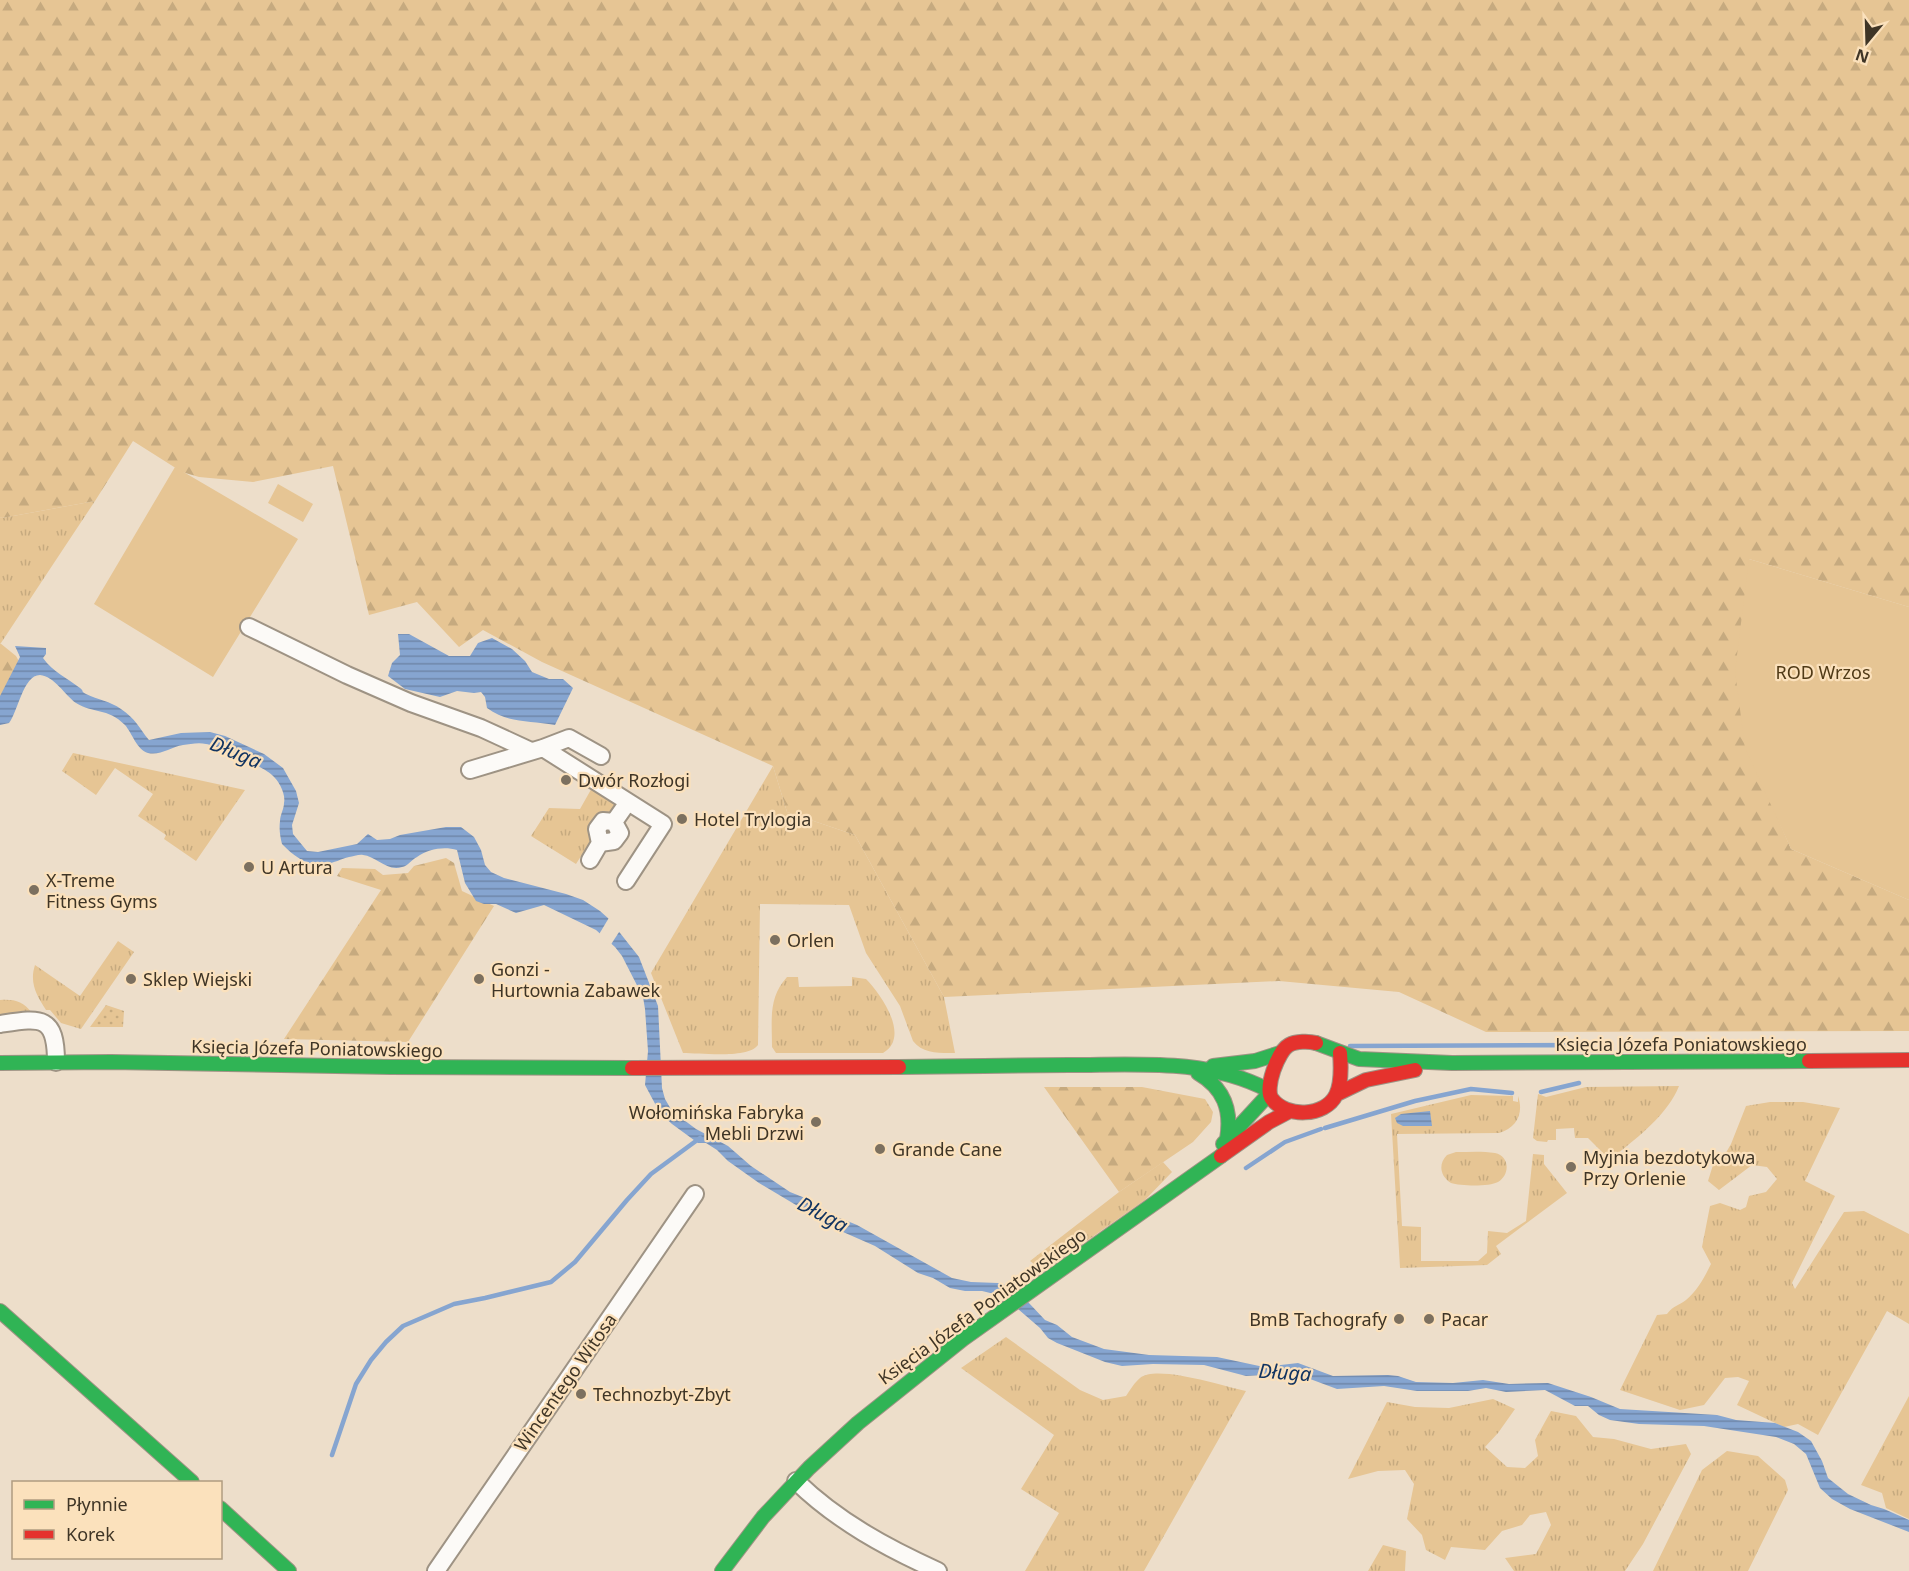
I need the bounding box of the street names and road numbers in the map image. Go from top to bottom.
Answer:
street label: Księcia Józefa Poniatowskiego [1555,1032,1807,1056]
street label: Księcia Józefa Poniatowskiego [191,1034,443,1062]
street label: Księcia Józefa Poniatowskiego [873,1222,1091,1390]
street label: Wincentego Witosa [508,1308,622,1456]

